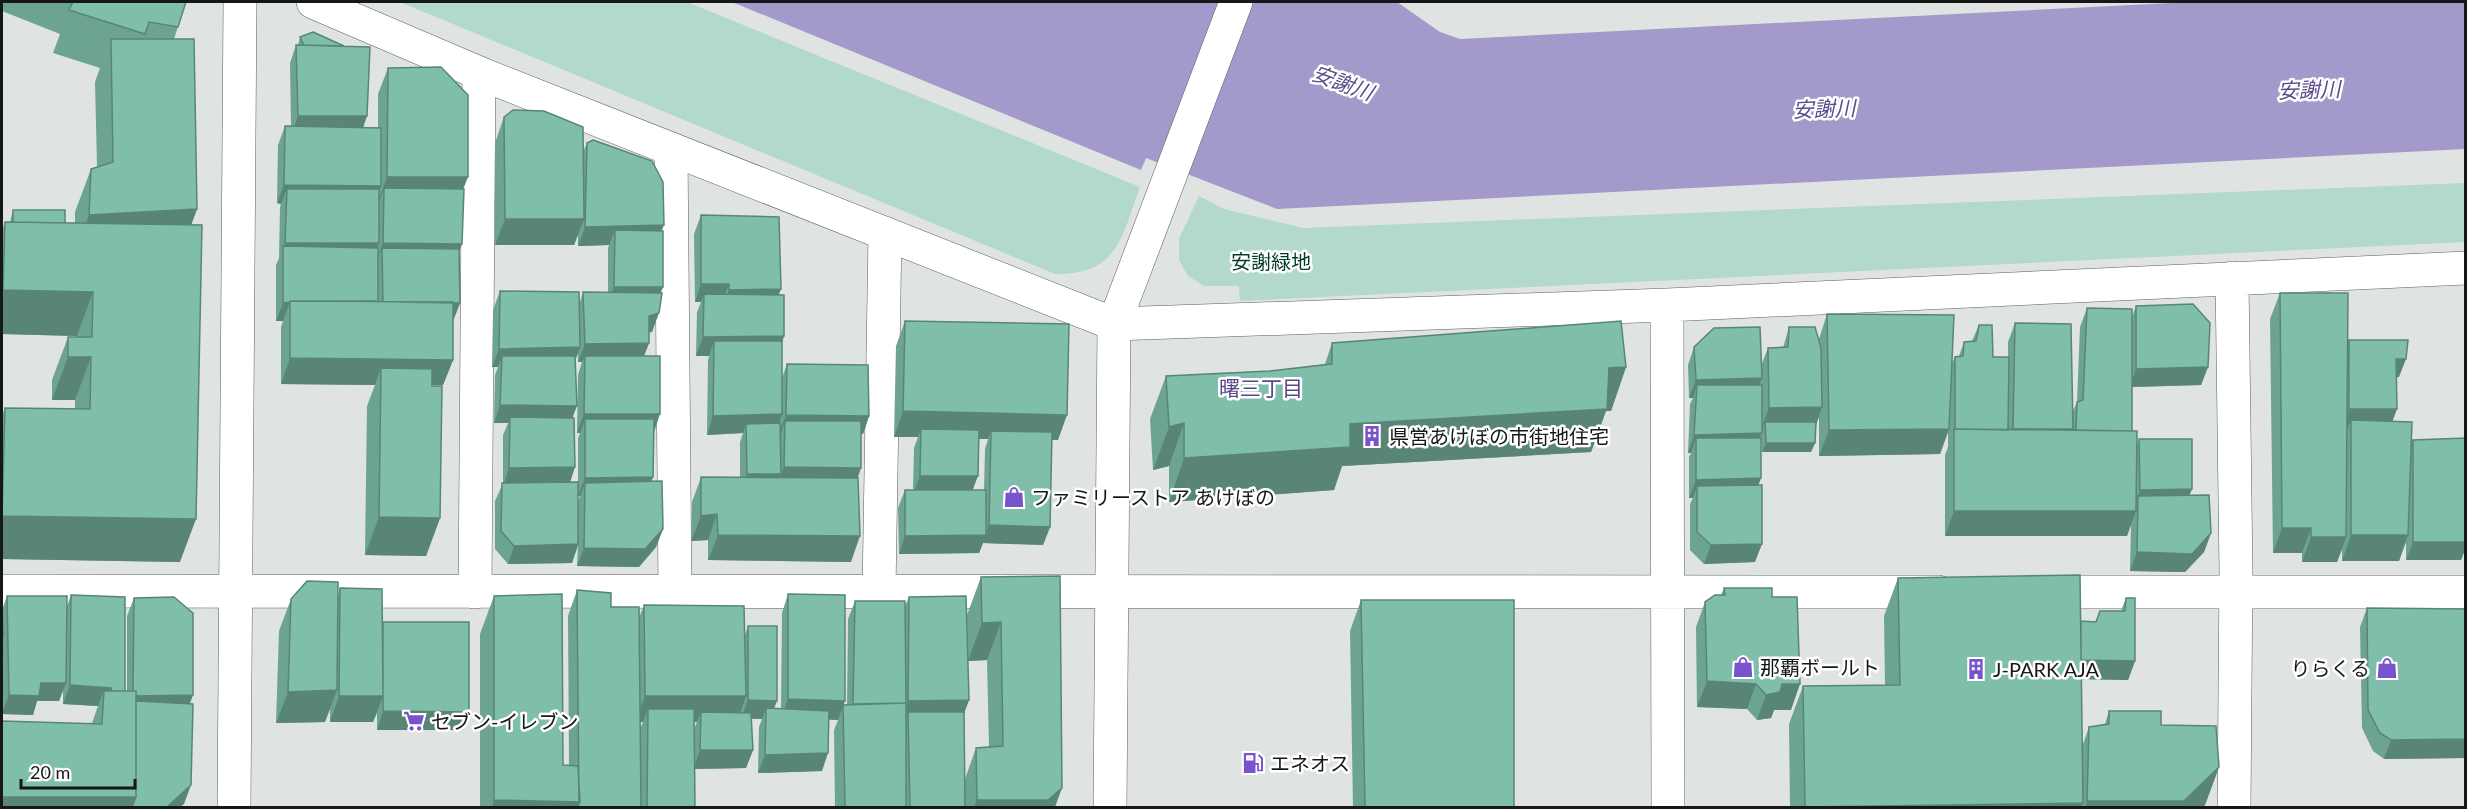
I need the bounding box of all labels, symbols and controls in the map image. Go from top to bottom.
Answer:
water label: 安謝川 [1309,59,1379,105]
water label: 安謝川 [2277,75,2343,103]
water label: 安謝川 [1792,94,1858,122]
park label: 安謝緑地 [1231,249,1311,273]
district label: 曙三丁目 [1219,375,1303,400]
building icon: 県営あけぼの市街地住宅 [1360,424,1384,448]
place label: 県営あけぼの市街地住宅 [1389,424,1609,448]
shop icon: ファミリーストア あけぼの [1002,485,1026,509]
place label: ファミリーストア あけぼの [1031,485,1275,509]
shop icon: 那覇ボールト [1731,655,1755,679]
place label: 那覇ボールト [1760,655,1880,679]
place label: りらくる [2290,656,2370,680]
shop icon: りらくる [2375,656,2399,680]
building icon: J-PARK AJA [1964,657,1988,681]
place label: J-PARK AJA [1993,657,2099,681]
supermarket icon: セブン-イレブン [402,709,426,733]
place label: セブン-イレブン [431,709,578,733]
fuel station icon: エネオス [1241,751,1265,775]
place label: エネオス [1270,751,1350,775]
scale bar [21,752,135,790]
text: 20 m [30,761,70,783]

